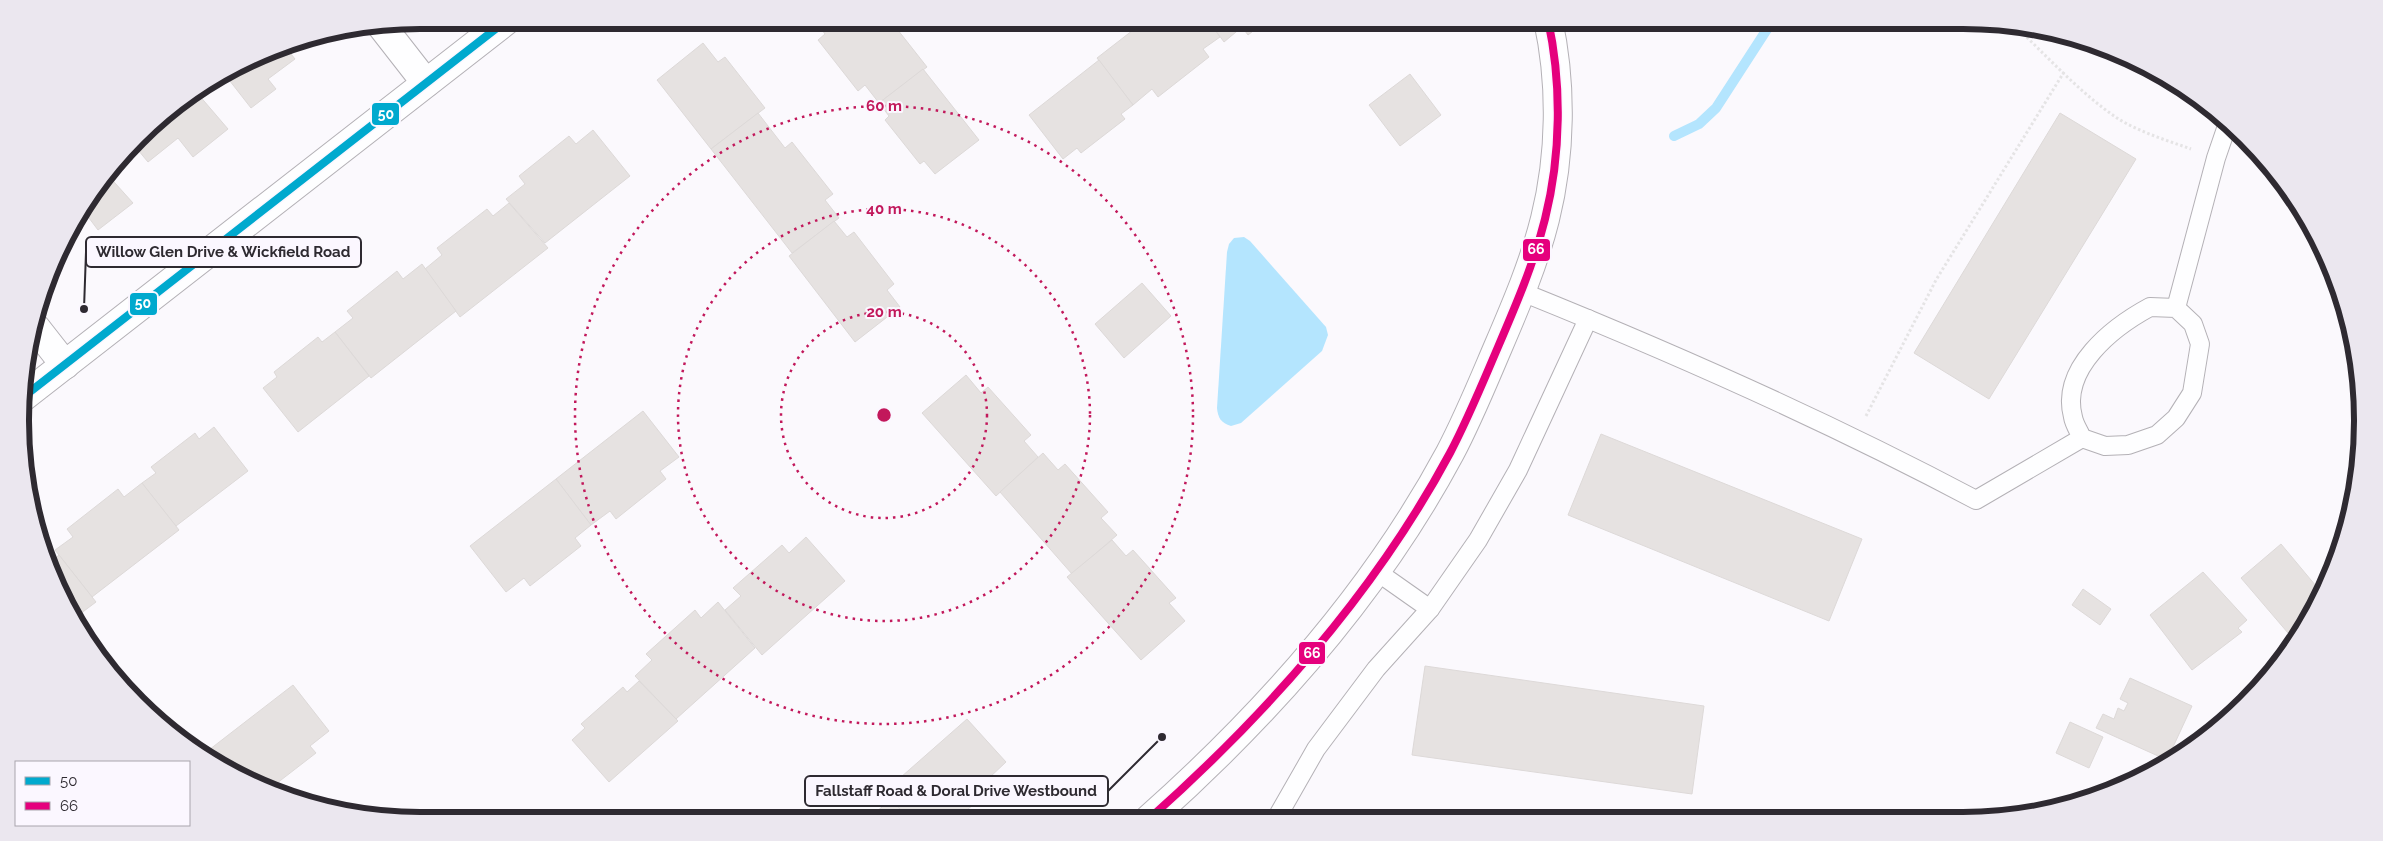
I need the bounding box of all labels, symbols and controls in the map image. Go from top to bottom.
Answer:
text: 60 m [866,97,902,115]
line badge: 50 [371,102,400,126]
text: 50 [378,106,394,122]
text: 40 m [866,200,902,218]
callout: Willow Glen Drive & Wickfield Road [86,237,361,267]
line badge: 66 [1522,238,1551,262]
text: 66 [1528,241,1545,257]
text: Willow Glen Drive & Wickfield Road [96,243,351,261]
line badge: 50 [129,292,158,316]
text: 50 [135,295,151,311]
text: 20 m [866,303,902,321]
centre of rings [875,406,893,424]
line badge: 66 [1298,641,1326,665]
text: 66 [1304,645,1321,661]
legend [15,761,190,826]
text: 50 [60,772,77,790]
callout: Fallstaff Road & Doral Drive Westbound [805,776,1108,806]
text: Fallstaff Road & Doral Drive Westbound [815,782,1097,800]
text: 66 [60,797,78,815]

